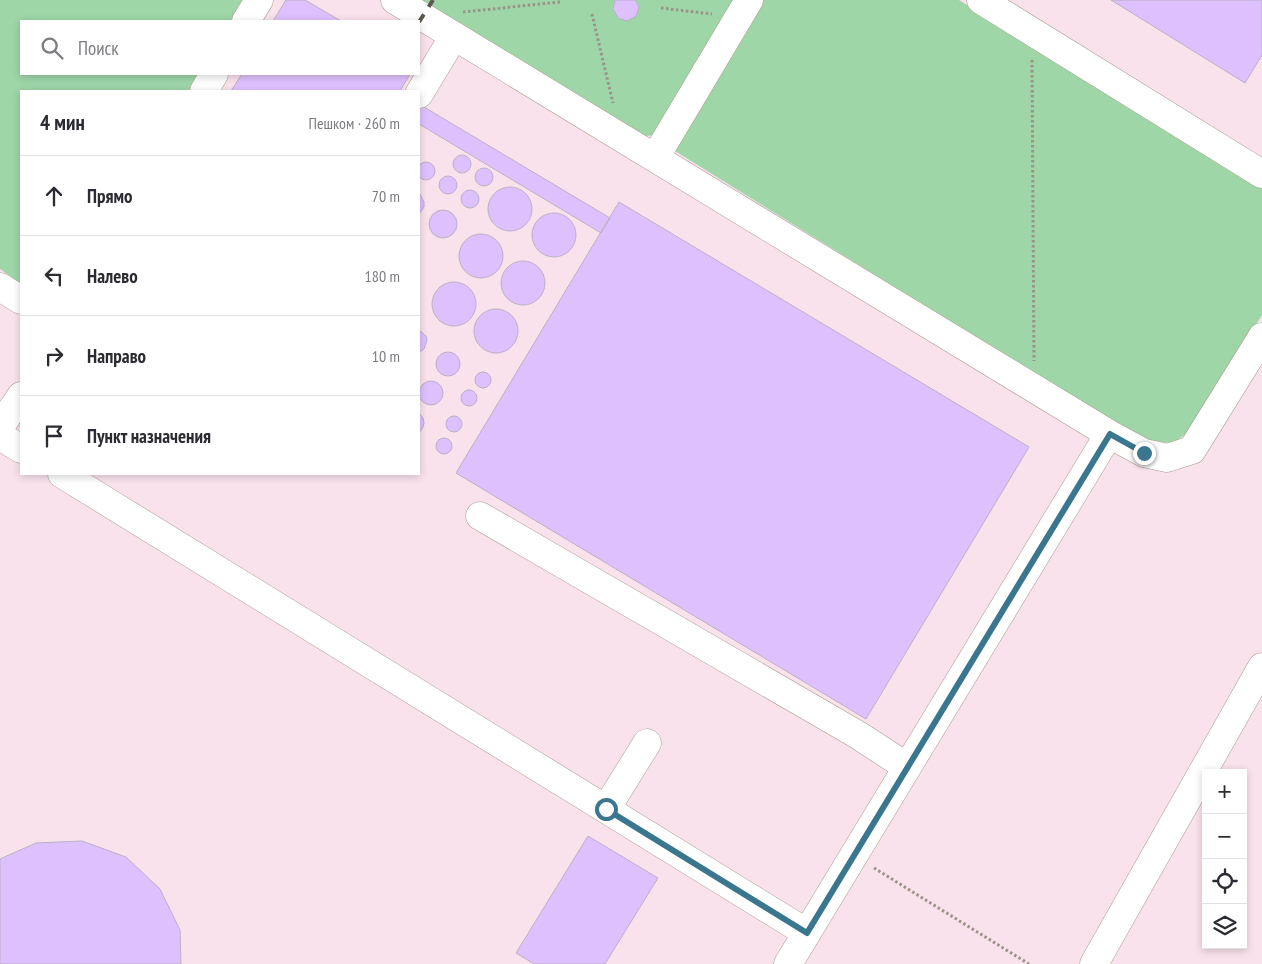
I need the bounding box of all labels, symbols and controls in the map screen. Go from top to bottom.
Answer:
search box [20,20,420,75]
icon: search [38,34,66,62]
text: Поиск [78,36,119,60]
text: 4 мин [40,109,85,136]
text: Пешком · 260 m [309,113,400,133]
icon: ahead [40,182,68,210]
text: Прямо [87,184,132,208]
text: 70 m [372,186,400,206]
icon: left [40,262,68,290]
text: Налево [87,264,138,288]
text: 180 m [365,266,400,286]
icon: right [40,342,68,370]
text: Направо [87,344,146,368]
text: 10 m [372,346,400,366]
icon: arrive [40,422,68,450]
text: Пункт назначения [87,424,211,448]
route end [1133,442,1156,465]
map controls [1202,769,1247,949]
button: + [1202,769,1247,814]
route start [595,798,618,821]
button: − [1202,814,1247,859]
button: locate [1202,859,1247,904]
button: layers [1202,904,1247,949]

